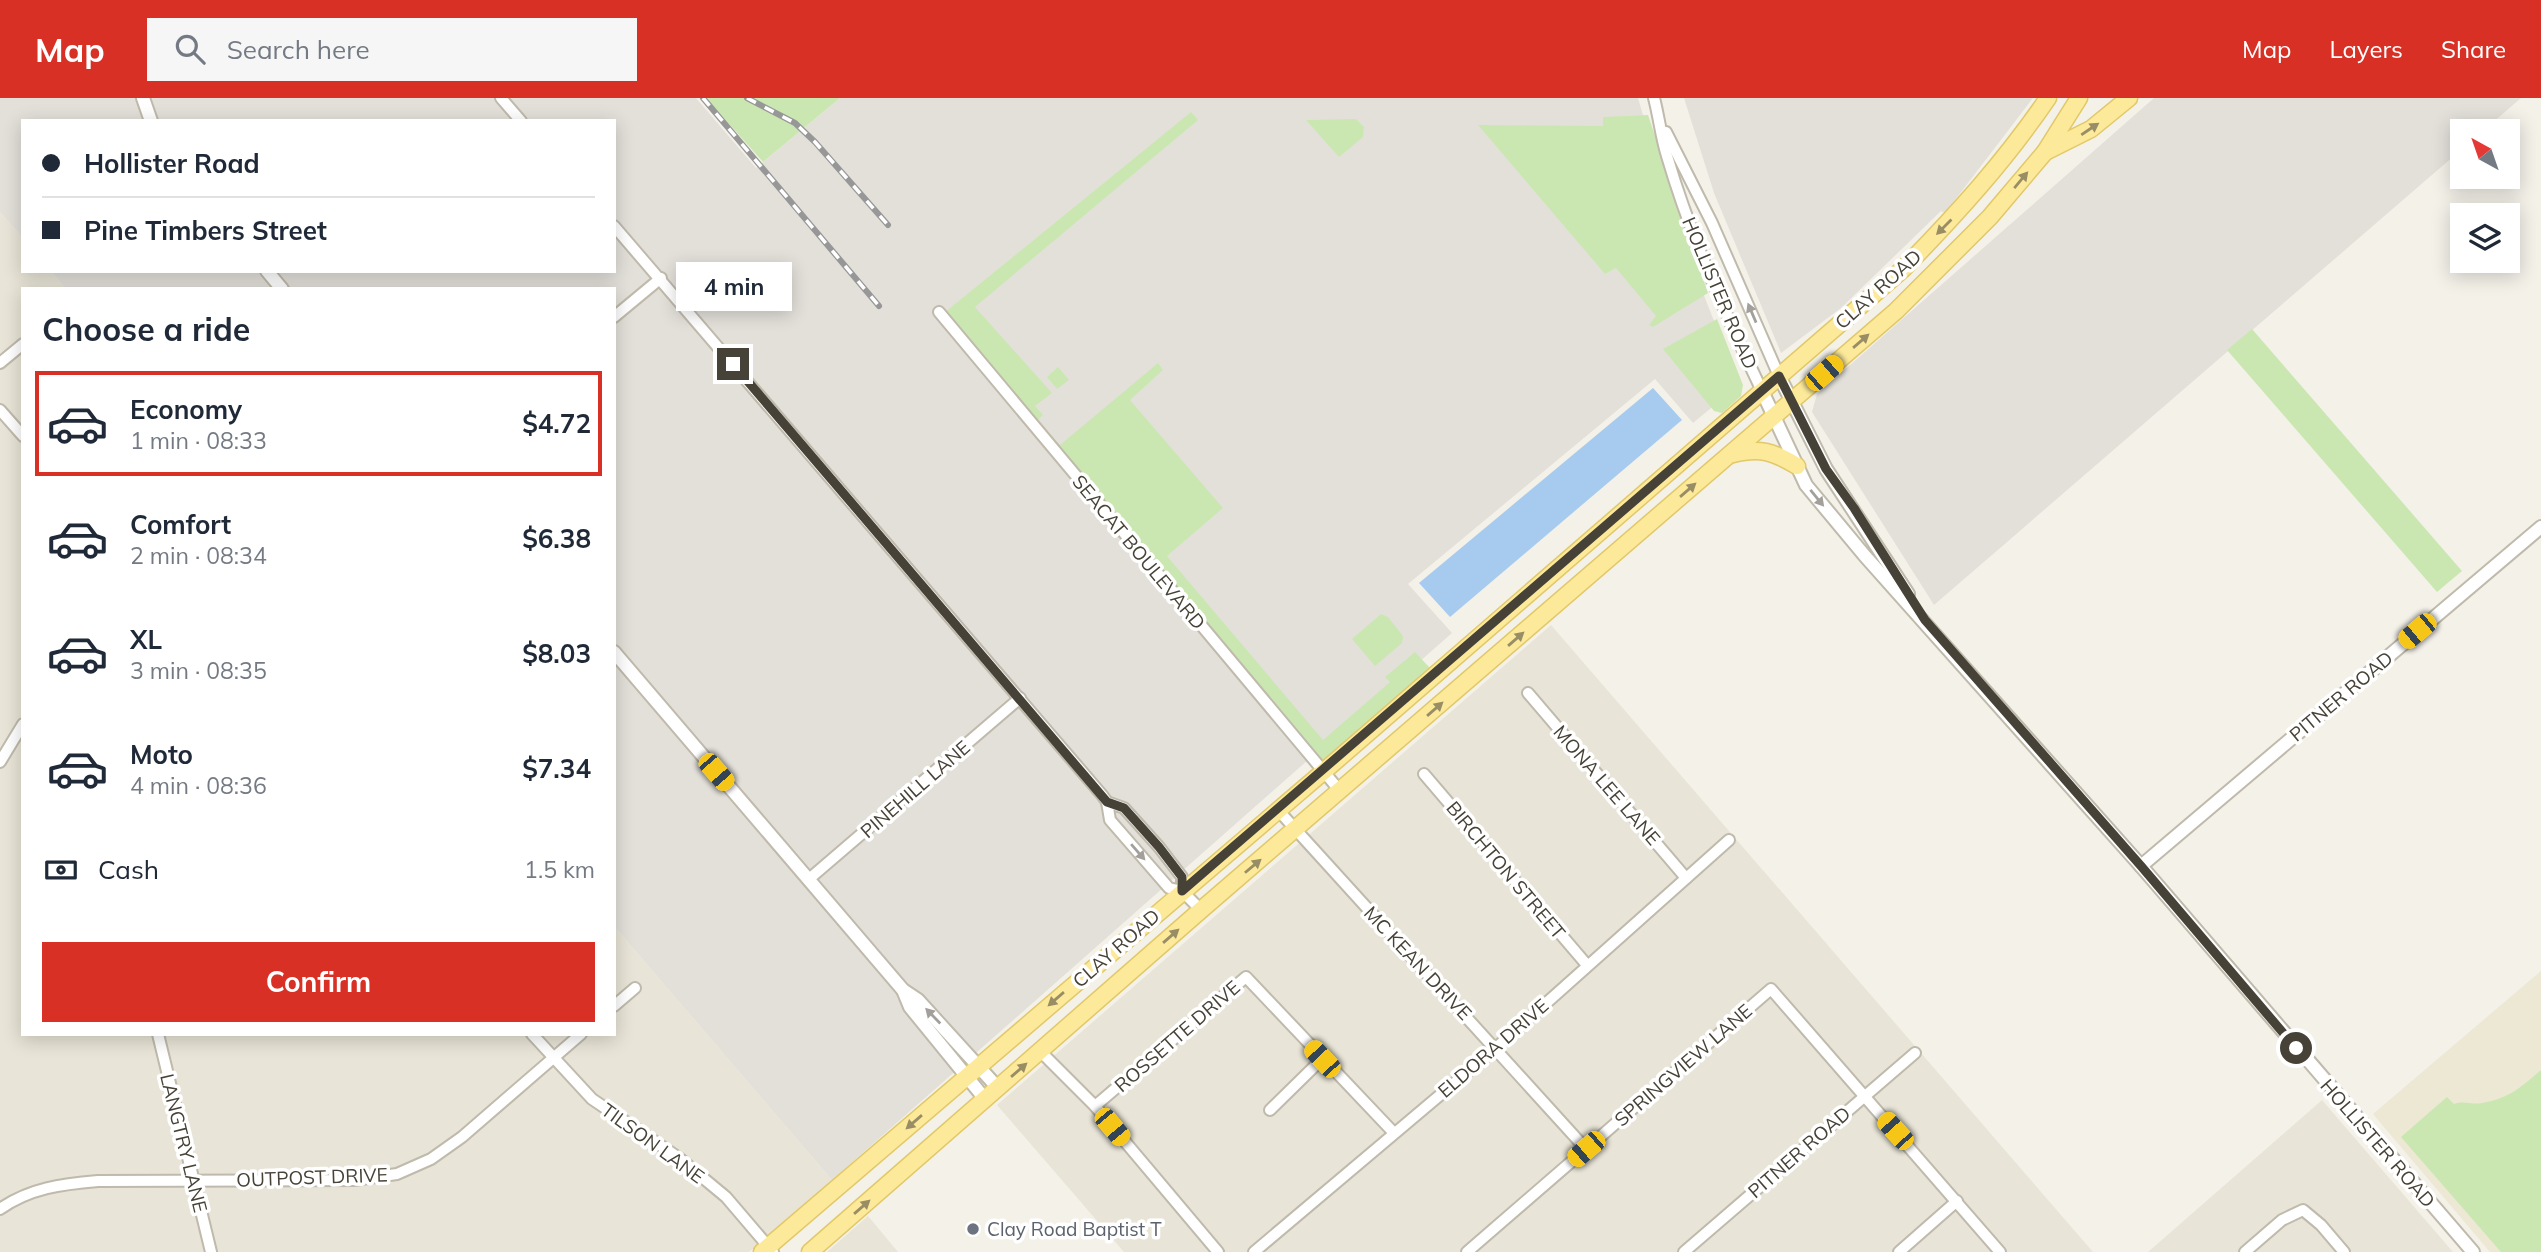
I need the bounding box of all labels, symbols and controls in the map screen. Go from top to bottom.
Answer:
search box [147,18,637,81]
text: Map [35,29,105,70]
icon: search [171,30,209,68]
text: Search here [227,33,370,66]
text: Map [2242,34,2291,64]
text: Layers [2329,34,2403,64]
text: Share [2441,34,2506,64]
north arrow [2450,119,2520,189]
map controls [2450,119,2520,273]
one-way arrow [2081,122,2099,136]
text: Hollister Road [84,147,260,180]
one-way arrow [2013,172,2028,189]
button: layers [2450,203,2520,273]
street label: HOLLISTER ROAD [1677,213,1763,373]
text: Pine Timbers Street [84,214,327,247]
one-way arrow [1935,219,1952,236]
street label: CLAY ROAD [1830,244,1926,334]
callout: 4 min [675,262,791,312]
text: 4 min [704,272,764,301]
one-way arrow [1746,303,1757,324]
text: Choose a ride [42,309,250,349]
one-way arrow [1853,334,1870,349]
route end [717,348,749,380]
car [1802,351,1847,395]
icon: car [46,392,109,455]
text: Economy [130,393,242,426]
text: $4.72 [522,407,591,440]
text: 1 min · 08:33 [130,426,267,455]
street label: SEACAT BOULEVARD [1067,470,1211,634]
one-way arrow [1679,483,1696,498]
one-way arrow [1809,489,1824,506]
icon: car [46,507,109,570]
text: Comfort [130,508,231,541]
text: $6.38 [522,522,591,555]
text: 2 min · 08:34 [130,541,267,570]
car [2395,609,2440,653]
icon: car [46,622,109,685]
text: XL [130,623,162,656]
one-way arrow [1507,631,1525,647]
text: $8.03 [522,637,591,670]
street label: PITNER ROAD [2284,646,2398,746]
text: 3 min · 08:35 [130,656,267,685]
one-way arrow [1426,702,1443,718]
street label: MONA LEE LANE [1548,720,1666,850]
street label: PINEHILL LANE [855,735,975,843]
icon: car [46,737,109,800]
text: Moto [130,738,193,771]
car [695,749,738,795]
text: $7.34 [522,752,591,785]
text: 4 min · 08:36 [130,771,267,800]
street label: BIRCHTON STREET [1441,796,1571,944]
one-way arrow [1130,844,1145,861]
icon: cash [42,851,80,889]
text: Cash [98,853,159,886]
text: 1.5 km [524,855,595,884]
one-way arrow [1244,859,1261,874]
street label: MC KEAN DRIVE [1359,901,1477,1025]
street label: CLAY ROAD [1067,904,1165,992]
one-way arrow [1162,928,1180,944]
button: Confirm [42,942,595,1022]
street label: ROSSETTE DRIVE [1109,975,1245,1097]
one-way arrow [1048,991,1065,1006]
street label: ELDORA DRIVE [1433,993,1553,1103]
street label: SPRINGVIEW LANE [1609,999,1757,1131]
one-way arrow [926,1008,942,1025]
route start [2280,1032,2312,1064]
car [1300,1036,1345,1082]
one-way arrow [1010,1062,1028,1078]
street label: LANGTRY LANE [155,1071,213,1215]
street label: HOLLISTER ROAD [2316,1074,2440,1212]
street label: TILSON LANE [597,1098,709,1188]
street label: PITNER ROAD [1743,1101,1855,1203]
car [1091,1104,1134,1150]
car [1874,1108,1917,1154]
one-way arrow [906,1114,923,1129]
car [1564,1127,1609,1171]
street label: OUTPOST DRIVE [236,1162,388,1192]
one-way arrow [853,1200,870,1215]
place label: Clay Road Baptist T [987,1217,1162,1241]
marker: Clay Road Baptist T [965,1221,981,1237]

